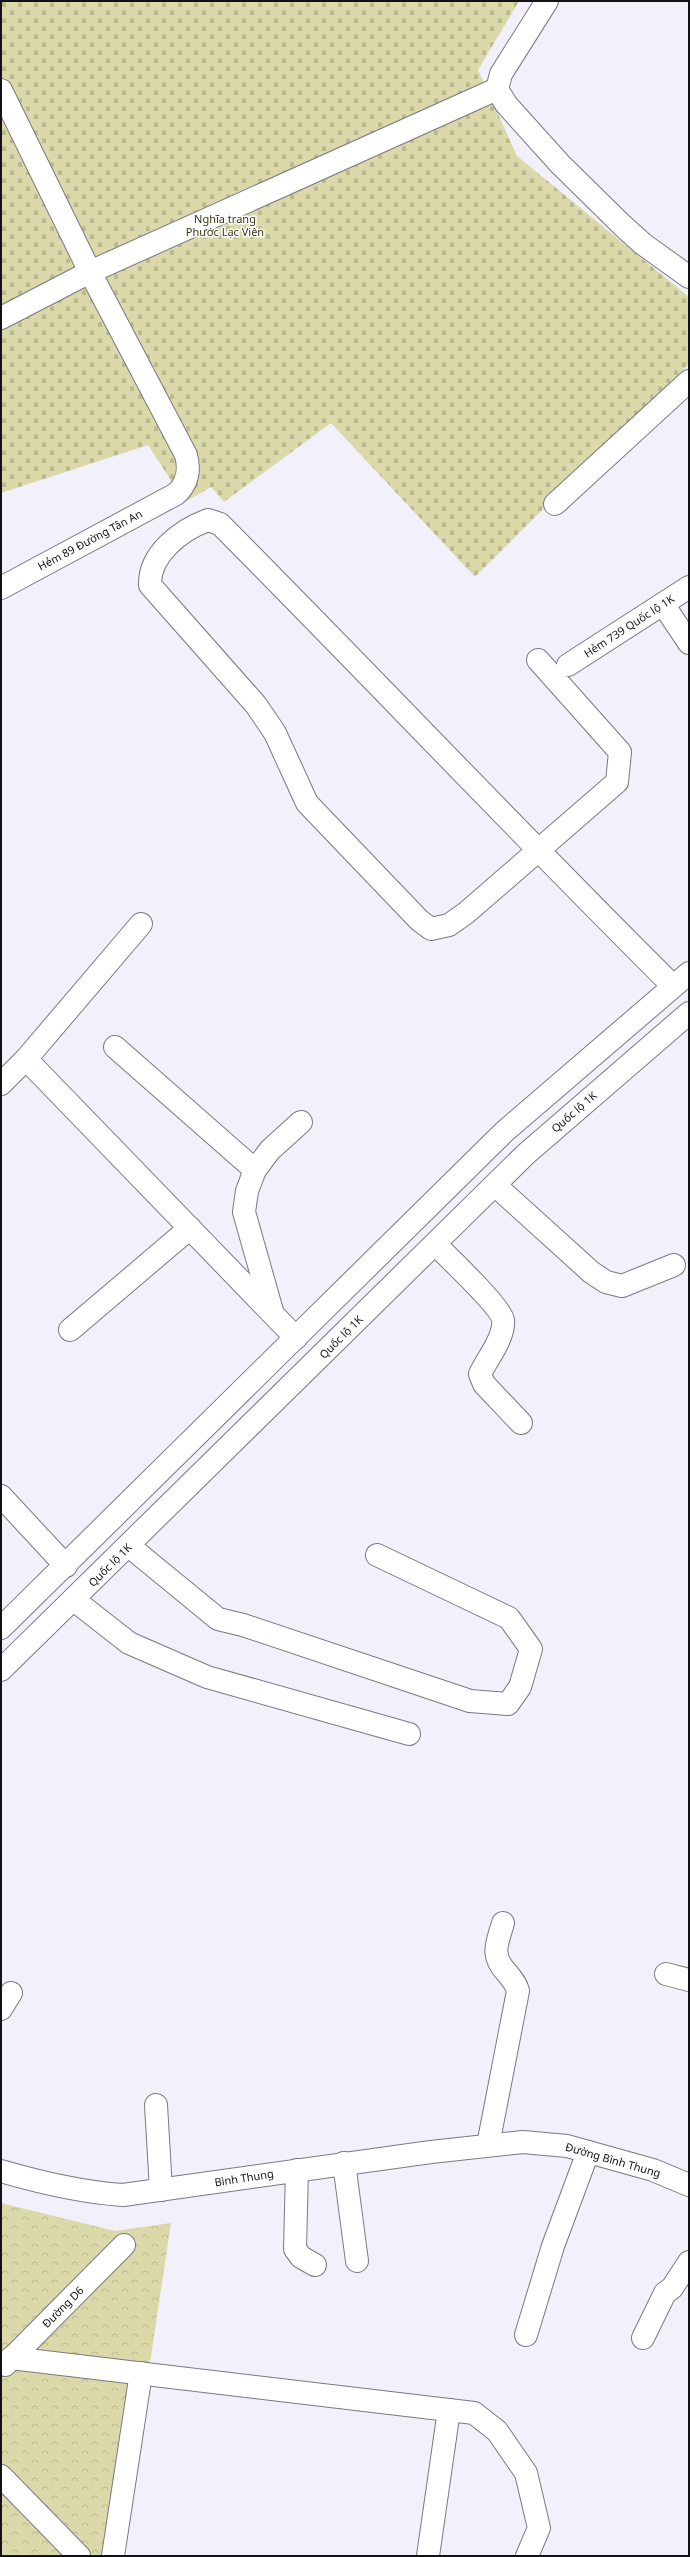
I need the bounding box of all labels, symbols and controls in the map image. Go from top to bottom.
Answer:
park label: Nghĩa trang Phước Lạc Viên [186,211,264,239]
street label: Hẻm 89 Đường Tân An [35,506,145,574]
street label: Hẻm 739 Quốc lộ 1K [581,591,677,660]
street label: Quốc lộ 1K [548,1088,600,1136]
street label: Quốc lộ 1K [316,1312,366,1362]
street label: Quốc lộ 1K [85,1540,135,1590]
street label: Đường Bình Thung [564,2139,662,2180]
street label: Bình Thung [213,2165,275,2190]
street label: Đường D6 [39,2283,87,2331]

